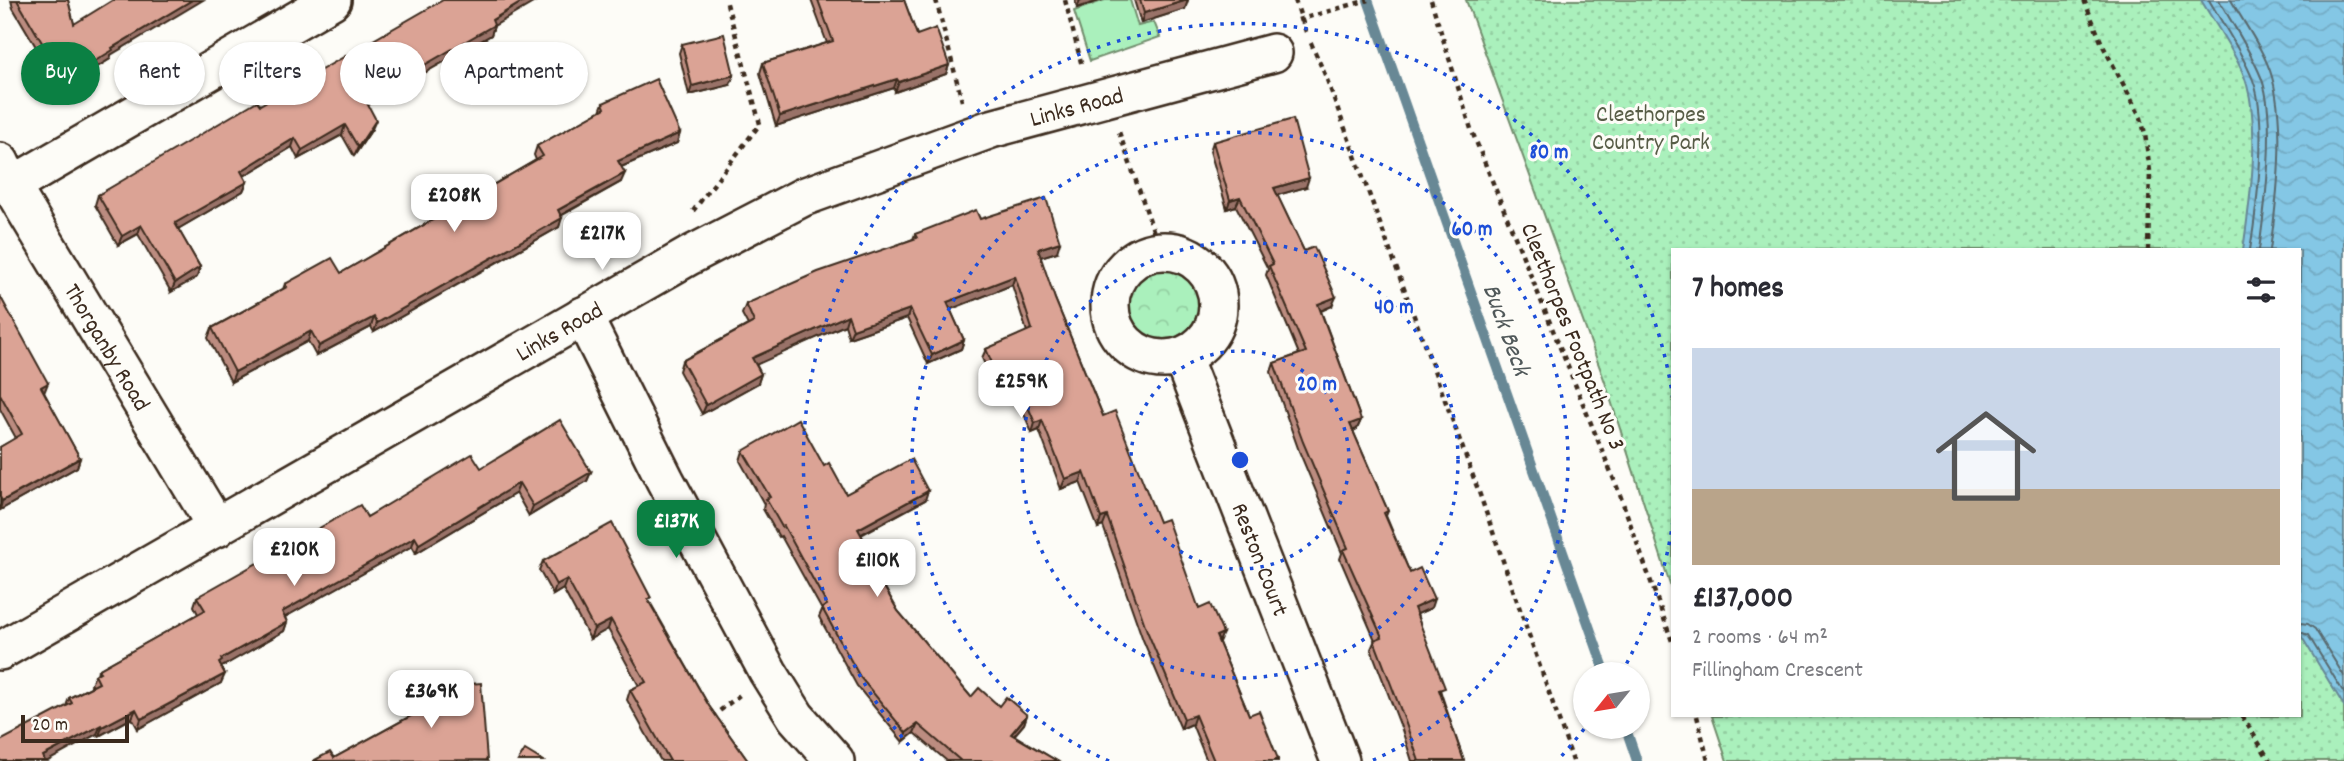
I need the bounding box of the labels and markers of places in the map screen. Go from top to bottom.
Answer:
pin: £208K [405,174,503,234]
pin: £217K [553,212,651,272]
pin: £259K [972,360,1070,420]
centre of rings [1228,448,1252,472]
pin: £137K [627,500,725,560]
pin: £210K [245,528,343,588]
pin: £110K [828,540,926,599]
pin: £369K [382,670,480,730]

